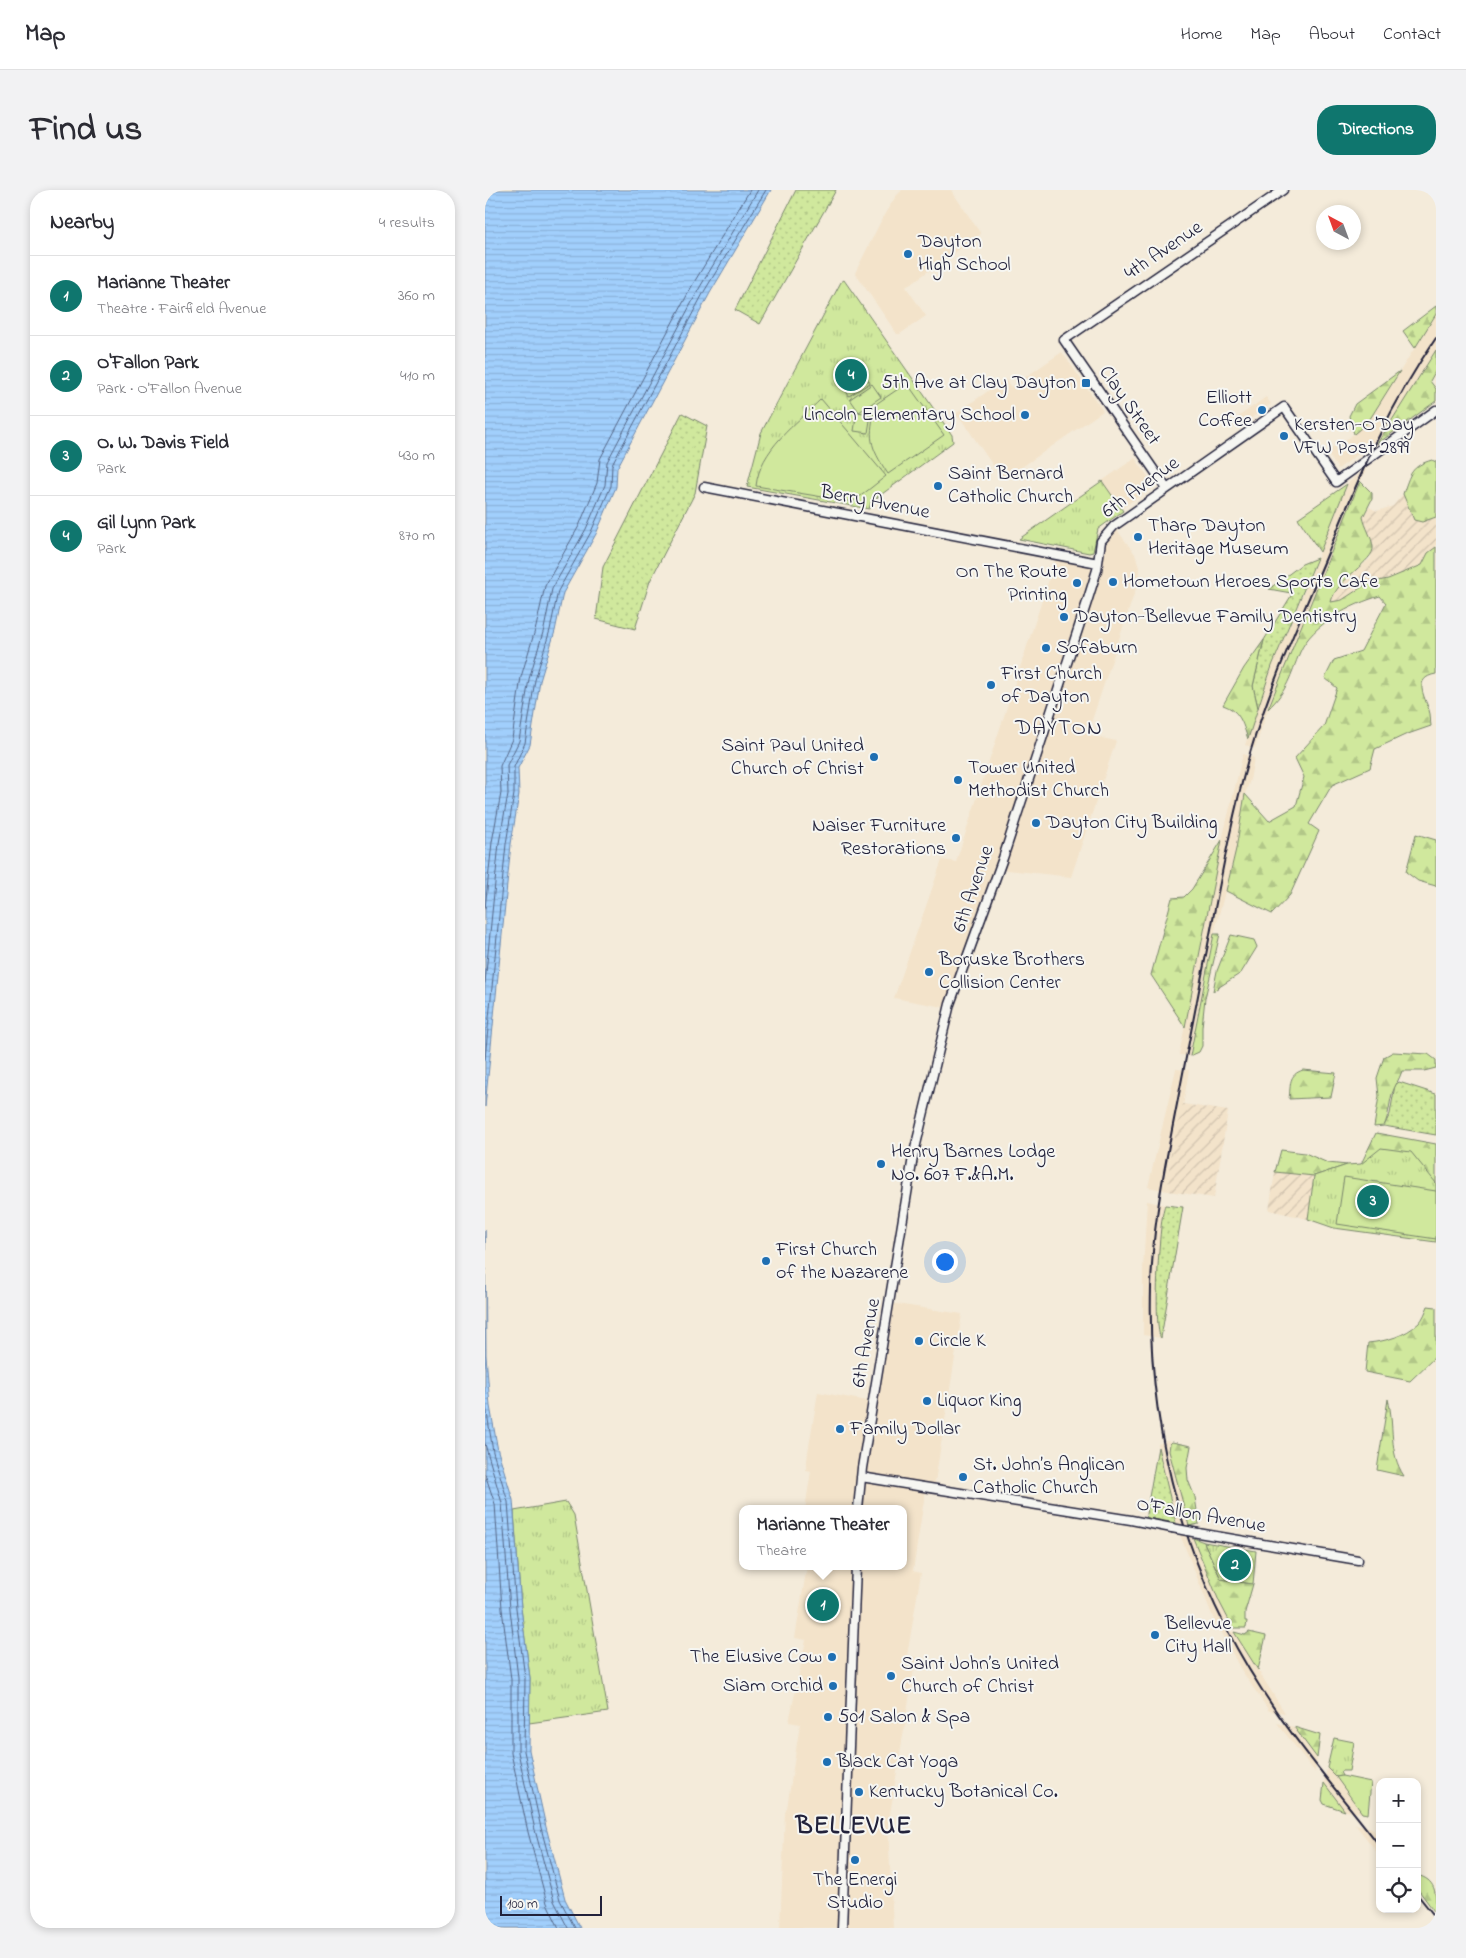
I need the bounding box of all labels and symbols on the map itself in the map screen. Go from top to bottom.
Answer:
north arrow [1316,205,1361,250]
street label: 4th Avenue [1119,214,1209,288]
place label: Dayton High School [917,228,1011,281]
marker: Dayton High School [902,248,914,260]
pin: 4 [835,356,867,394]
street label: Clay Street [1091,360,1167,452]
place label: 5th Ave at Clay Dayton [881,369,1076,398]
marker: 5th Ave at Clay Dayton [1080,377,1092,389]
place label: Elliott Coffee [1198,384,1252,436]
place label: Lincoln Elementary School [804,401,1015,430]
marker: Elliott Coffee [1256,404,1268,416]
marker: Lincoln Elementary School [1019,409,1031,421]
place label: Kersten-O’Day VFW Post 2899 [1293,411,1414,463]
marker: Kersten-O’Day VFW Post 2899 [1278,430,1290,442]
street label: 6th Avenue [1096,450,1186,526]
place label: Saint Bernard Catholic Church [948,460,1073,512]
street label: Berry Avenue [817,478,932,528]
marker: Saint Bernard Catholic Church [932,480,944,492]
place label: Tharp Dayton Heritage Museum [1148,512,1288,565]
marker: Tharp Dayton Heritage Museum [1132,531,1144,543]
place label: On The Route Printing [956,558,1067,611]
place label: Hometown Heroes Sports Cafe [1123,568,1378,597]
marker: Hometown Heroes Sports Cafe [1107,576,1119,588]
marker: On The Route Printing [1071,577,1083,589]
place label: Dayton-Bellevue Family Dentistry [1073,603,1357,632]
marker: Dayton-Bellevue Family Dentistry [1058,611,1070,623]
place label: Sofaburn [1056,634,1137,663]
marker: Sofaburn [1040,642,1052,654]
place label: First Church of Dayton [1000,660,1102,712]
marker: First Church of Dayton [985,679,997,691]
district label: DAYTON [1014,713,1103,745]
place label: Saint Paul United Church of Christ [721,732,864,784]
marker: Saint Paul United Church of Christ [868,751,880,763]
place label: Tower United Methodist Church [968,754,1109,806]
marker: Tower United Methodist Church [952,774,964,786]
place label: Dayton City Building [1045,809,1218,839]
place label: Naiser Furniture Restorations [812,812,946,864]
marker: Dayton City Building [1030,817,1042,829]
marker: Naiser Furniture Restorations [950,832,962,844]
street label: 6th Avenue [946,842,1002,936]
place label: Boruske Brothers Collision Center [938,946,1085,998]
marker: Boruske Brothers Collision Center [923,966,935,978]
place label: Henry Barnes Lodge No. 607 F.&A.M. [891,1138,1055,1190]
marker: Henry Barnes Lodge No. 607 F.&A.M. [875,1158,887,1170]
pin: 3 [1357,1182,1389,1220]
place label: First Church of the Nazarene [775,1236,908,1288]
your location [932,1249,958,1275]
marker: First Church of the Nazarene [760,1255,772,1267]
street label: 6th Avenue [845,1296,889,1390]
place label: Circle K [929,1327,986,1356]
marker: Circle K [913,1335,925,1347]
place label: Liquor King [937,1387,1021,1417]
marker: Liquor King [921,1395,933,1407]
place label: Family Dollar [849,1415,961,1444]
marker: Family Dollar [834,1423,846,1435]
place label: St. John’s Anglican Catholic Church [973,1451,1125,1503]
marker: St. John’s Anglican Catholic Church [957,1471,969,1483]
street label: O’Fallon Avenue [1134,1490,1268,1542]
pin: 2 [1219,1546,1251,1584]
pin: 1 [807,1586,839,1624]
place label: Bellevue City Hall [1164,1610,1232,1662]
marker: Bellevue City Hall [1149,1629,1161,1641]
place label: The Elusive Cow [690,1643,822,1672]
place label: Saint John’s United Church of Christ [901,1650,1059,1702]
marker: The Elusive Cow [826,1651,838,1663]
marker: Saint John’s United Church of Christ [885,1670,897,1682]
place label: Siam Orchid [723,1672,823,1701]
marker: Siam Orchid [827,1680,839,1692]
place label: 501 Salon & Spa [838,1703,970,1732]
marker: 501 Salon & Spa [822,1711,834,1723]
place label: Black Cat Yoga [836,1748,958,1778]
marker: Black Cat Yoga [821,1756,833,1768]
place label: Kentucky Botanical Co. [869,1778,1058,1807]
marker: Kentucky Botanical Co. [853,1786,865,1798]
district label: BELLEVUE [795,1809,912,1845]
marker: The Energi Studio [849,1854,861,1866]
place label: The Energi Studio [813,1866,897,1918]
scale bar [500,1893,603,1916]

